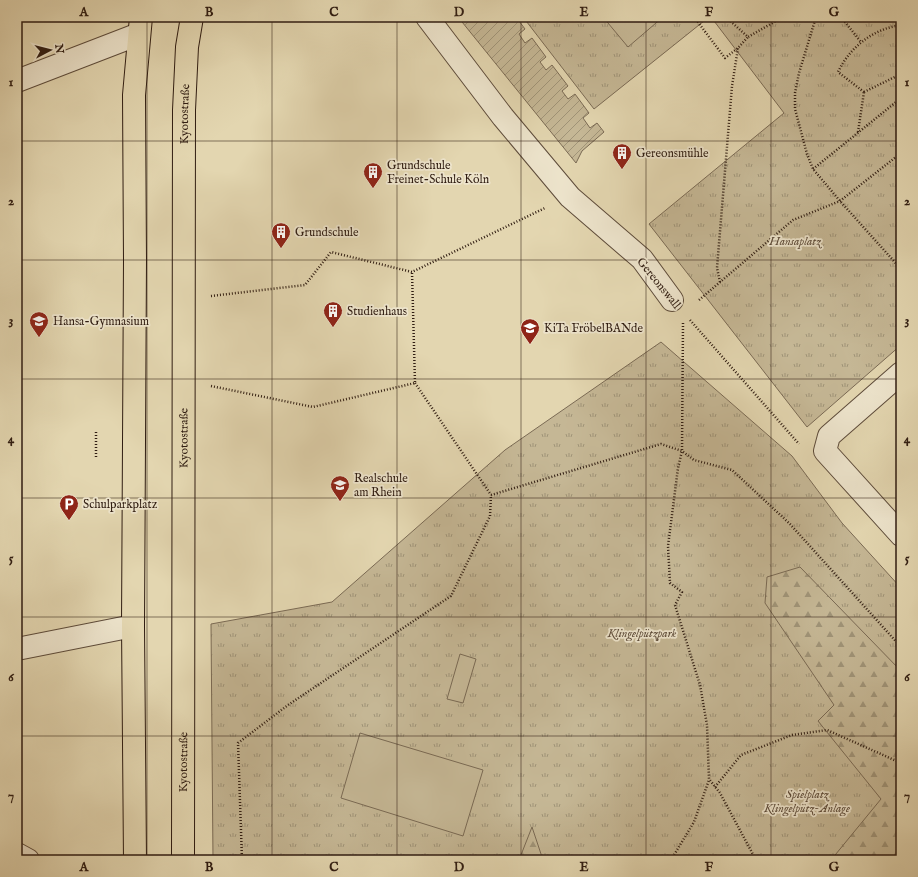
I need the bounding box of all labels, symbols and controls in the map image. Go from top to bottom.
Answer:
text: A [79,4,90,21]
text: B [205,4,214,21]
text: C [329,4,339,21]
text: D [454,4,465,21]
text: E [579,4,589,21]
text: F [705,4,714,21]
text: G [829,4,840,21]
north arrow [30,30,70,70]
text: N [51,42,67,55]
text: 1 [9,74,14,91]
text: 1 [905,74,910,91]
street label: Kyotostraße [177,83,193,144]
building icon: Gereonsmühle [611,142,633,170]
place label: Gereonsmühle [636,146,709,161]
place label: Grundschule Freinet-Schule Köln [387,158,490,187]
building icon: Grundschule Freinet-Schule Köln [362,161,384,189]
text: 2 [8,193,14,210]
text: 2 [904,193,910,210]
building icon: Grundschule [270,221,292,249]
place label: Grundschule [295,225,359,240]
park label: Hansaplatz [768,234,822,249]
street label: Gereonswall [633,255,684,313]
building icon: Studienhaus [322,300,344,328]
place label: Studienhaus [347,304,407,319]
school or university icon: Hansa-Gymnasium [28,310,50,338]
text: 3 [9,312,14,329]
text: 3 [905,312,910,329]
place label: Hansa-Gymnasium [53,314,149,329]
school or university icon: KiTa FröbelBANde [519,317,541,345]
place label: KiTa FröbelBANde [544,321,644,336]
street label: Kyotostraße [177,407,192,468]
text: 4 [8,431,15,448]
text: 4 [904,431,911,448]
place label: Realschule am Rhein [354,471,408,500]
school or university icon: Realschule am Rhein [329,474,351,502]
parking icon: Schulparkplatz [58,493,80,521]
place label: Schulparkplatz [83,497,158,513]
text: 5 [9,550,14,567]
text: 5 [905,550,910,567]
park label: Klingelpützpark [607,626,677,642]
text: 6 [8,669,14,686]
text: 6 [904,669,910,686]
street label: Kyotostraße [176,731,191,792]
park label: Spielplatz Klingelpütz-Anlage [763,787,850,817]
text: 7 [8,788,14,805]
text: 7 [904,788,910,805]
text: A [79,859,90,876]
text: B [205,859,214,876]
text: C [329,859,339,876]
text: D [454,859,465,876]
text: E [579,859,589,876]
text: F [705,859,714,876]
text: G [829,859,840,876]

